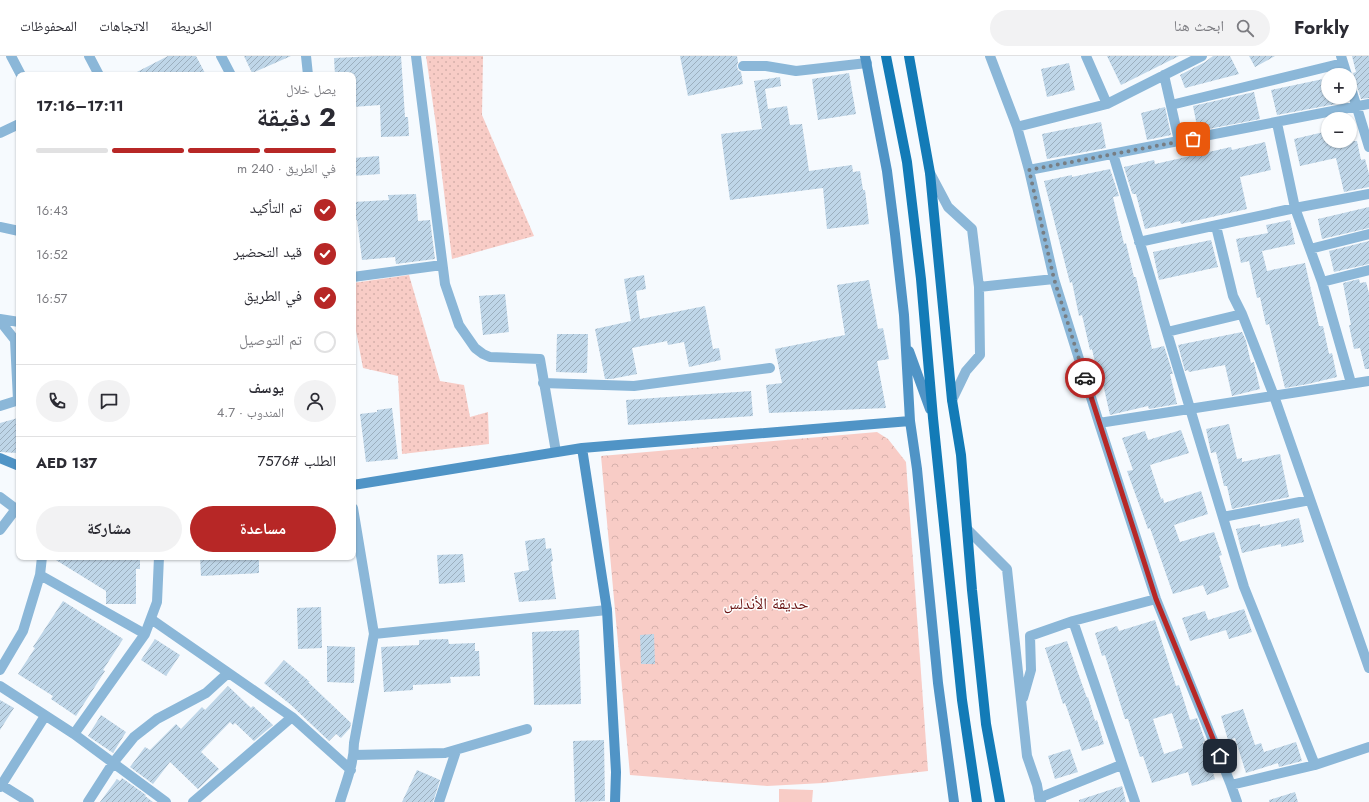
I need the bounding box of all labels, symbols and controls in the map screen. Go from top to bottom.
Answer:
search box [990,10,1270,46]
text: Forkly [1294,14,1349,41]
text: ابحث هنا [1174,15,1224,37]
text: المحفوظات [20,16,77,36]
text: الاتجاهات [99,16,149,36]
text: الخريطة [171,16,212,36]
icon: search [1234,17,1256,39]
map controls [1321,68,1357,148]
button: + [1321,68,1357,104]
text: يصل خلال [286,80,336,99]
text: 17:11–17:16 [36,95,124,117]
text: 2 دقيقة [257,98,336,136]
button: − [1321,112,1357,148]
pin [1176,122,1210,156]
icon: bag [1182,128,1204,150]
text: في الطريق · 240 m [237,159,336,178]
text: تم التأكيد [250,197,302,219]
icon: check [314,199,336,221]
text: 16:43 [36,201,68,220]
text: قيد التحضير [233,241,302,263]
icon: check [314,243,336,265]
text: 16:52 [36,245,68,264]
text: في الطريق [244,285,302,307]
icon: check [314,287,336,309]
text: 16:57 [36,289,67,308]
text: تم التوصيل [239,329,302,351]
courier [1065,358,1105,398]
icon: car [1074,367,1096,389]
text: يوسف [249,377,284,399]
button: phone [36,380,78,422]
button: chat [88,380,130,422]
button: person [294,380,336,422]
text: المندوب · 4.7 [217,403,284,422]
text: الطلب #7576 [257,450,336,472]
text: AED 137 [36,452,97,474]
button: مشاركة [36,506,182,552]
button: مساعدة [190,506,336,552]
park label: حديقة الأندلس [723,592,809,615]
pin [1203,739,1237,773]
icon: home [1209,745,1231,767]

